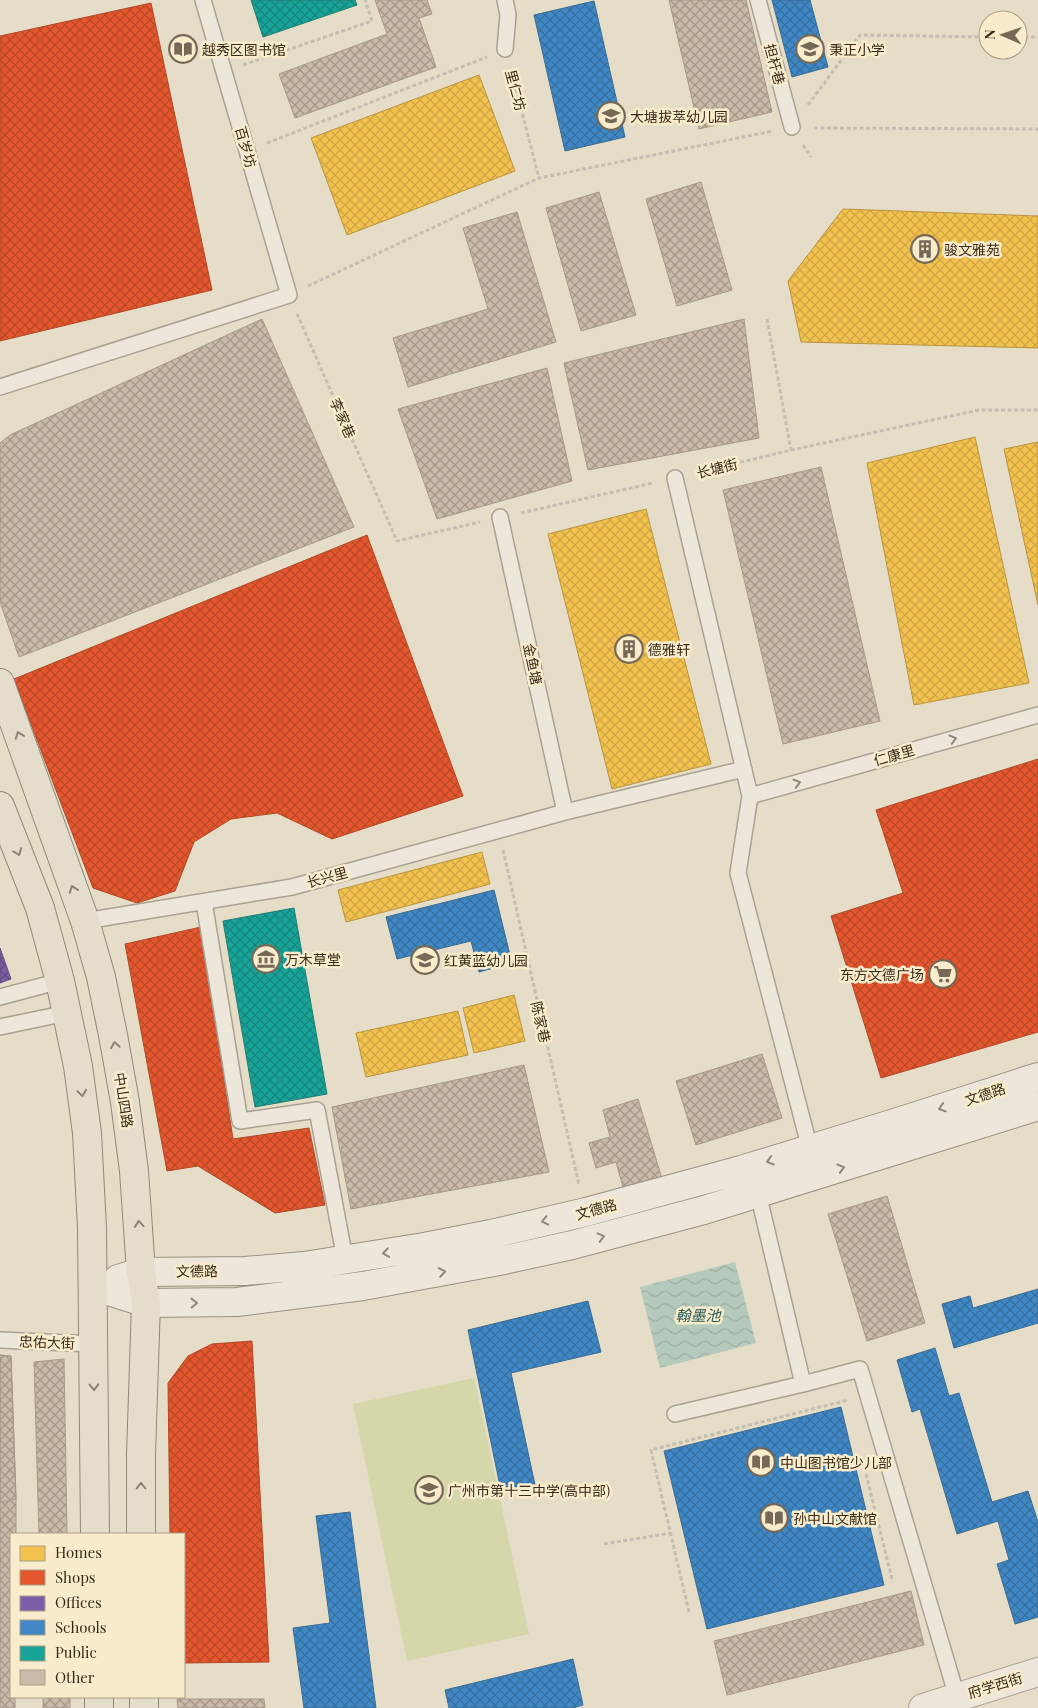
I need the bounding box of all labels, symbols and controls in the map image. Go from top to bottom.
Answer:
north arrow [978,10,1028,60]
text: N [980,29,999,40]
library icon: 越秀区图书馆 [168,34,198,64]
school or university icon: 秉正小学 [795,34,825,64]
place label: 越秀区图书馆 [202,40,286,59]
place label: 秉正小学 [829,40,885,59]
street label: 担杆巷 [760,41,790,87]
street label: 里仁坊 [501,67,531,113]
school or university icon: 大塘拔萃幼儿园 [596,101,626,131]
place label: 大塘拔萃幼儿园 [630,107,728,126]
street label: 百岁坊 [231,124,261,170]
building icon: 骏文雅苑 [910,234,940,264]
place label: 骏文雅苑 [944,240,1000,259]
street label: 李家巷 [326,395,360,441]
street label: 长塘街 [694,454,740,482]
building icon: 德雅轩 [614,634,644,664]
place label: 德雅轩 [648,640,690,659]
street label: 金鱼塘 [519,641,547,687]
one-way arrow [15,732,25,740]
one-way arrow [949,734,957,744]
street label: 仁康里 [871,740,917,770]
one-way arrow [792,778,800,788]
one-way arrow [12,847,22,856]
street label: 长兴里 [304,862,350,892]
one-way arrow [69,885,79,893]
museum icon: 万木草堂 [251,944,281,974]
school or university icon: 红黄蓝幼儿园 [410,945,440,975]
place label: 万木草堂 [285,950,341,969]
place label: 红黄蓝幼儿园 [444,951,528,970]
supermarket icon: 东方文德广场 [928,959,958,989]
place label: 东方文德广场 [840,965,924,984]
street label: 陈家巷 [527,999,555,1045]
one-way arrow [111,1041,121,1050]
street label: 中山四路 [110,1071,138,1129]
street label: 文德路 [962,1078,1008,1110]
one-way arrow [76,1088,86,1097]
one-way arrow [938,1103,946,1113]
one-way arrow [766,1156,774,1166]
one-way arrow [836,1163,845,1173]
street label: 文德路 [573,1194,619,1224]
one-way arrow [541,1216,550,1226]
one-way arrow [134,1219,145,1227]
one-way arrow [596,1232,605,1243]
one-way arrow [382,1247,390,1258]
street label: 文德路 [176,1261,218,1281]
one-way arrow [438,1267,447,1277]
one-way arrow [191,1298,199,1308]
water label: 翰墨池 [675,1305,722,1325]
street label: 忠佑大街 [19,1332,75,1352]
one-way arrow [89,1384,99,1391]
library icon: 中山图书馆少儿部 [746,1447,776,1477]
place label: 中山图书馆少儿部 [780,1453,892,1472]
school or university icon: 广州市第十三中学(高中部) [414,1475,444,1505]
one-way arrow [136,1481,146,1489]
place label: 广州市第十三中学(高中部) [448,1481,610,1500]
library icon: 孙中山文献馆 [759,1503,789,1533]
place label: 孙中山文献馆 [793,1509,877,1528]
legend [10,1533,185,1698]
text: Homes [55,1542,102,1562]
text: Shops [55,1567,96,1587]
text: Offices [55,1592,102,1612]
text: Schools [55,1617,107,1637]
text: Public [55,1642,97,1662]
text: Other [55,1667,95,1687]
street label: 府学西街 [965,1668,1025,1702]

